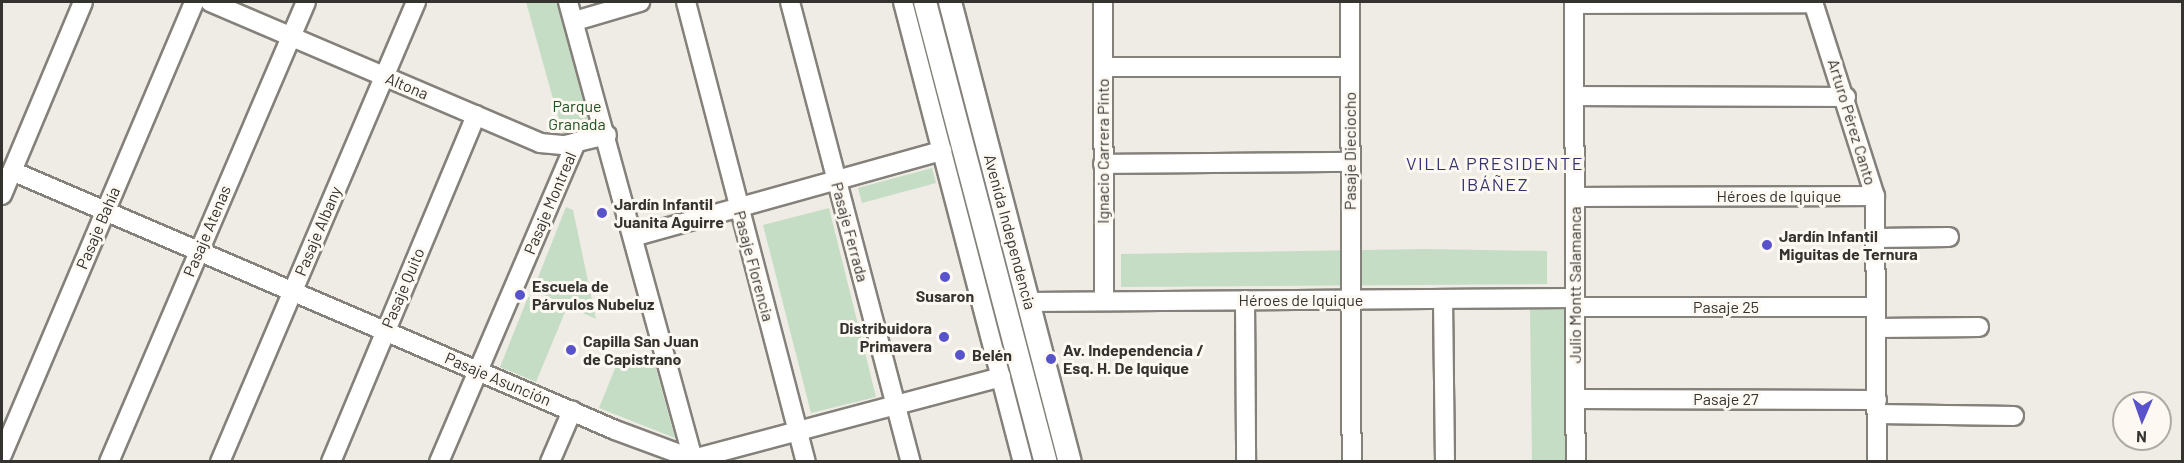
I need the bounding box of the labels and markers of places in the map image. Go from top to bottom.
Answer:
place label: Jardín Infantil Juanita Aguirre [614,194,724,232]
marker: Jardín Infantil Juanita Aguirre [595,206,609,220]
place label: Jardín Infantil Miguitas de Ternura [1779,226,1918,264]
marker: Jardín Infantil Miguitas de Ternura [1760,238,1774,252]
marker: Susaron [938,270,952,284]
place label: Escuela de Párvulos Nubeluz [532,276,654,314]
place label: Susaron [916,286,974,306]
marker: Escuela de Párvulos Nubeluz [513,288,527,302]
place label: Distribuidora Primavera [839,318,932,356]
marker: Distribuidora Primavera [937,330,951,344]
place label: Capilla San Juan de Capistrano [583,331,699,369]
place label: Av. Independencia / Esq. H. De Iquique [1063,340,1204,378]
marker: Capilla San Juan de Capistrano [564,343,578,357]
place label: Belén [972,345,1012,365]
marker: Belén [953,348,967,362]
marker: Av. Independencia / Esq. H. De Iquique [1044,352,1058,366]

